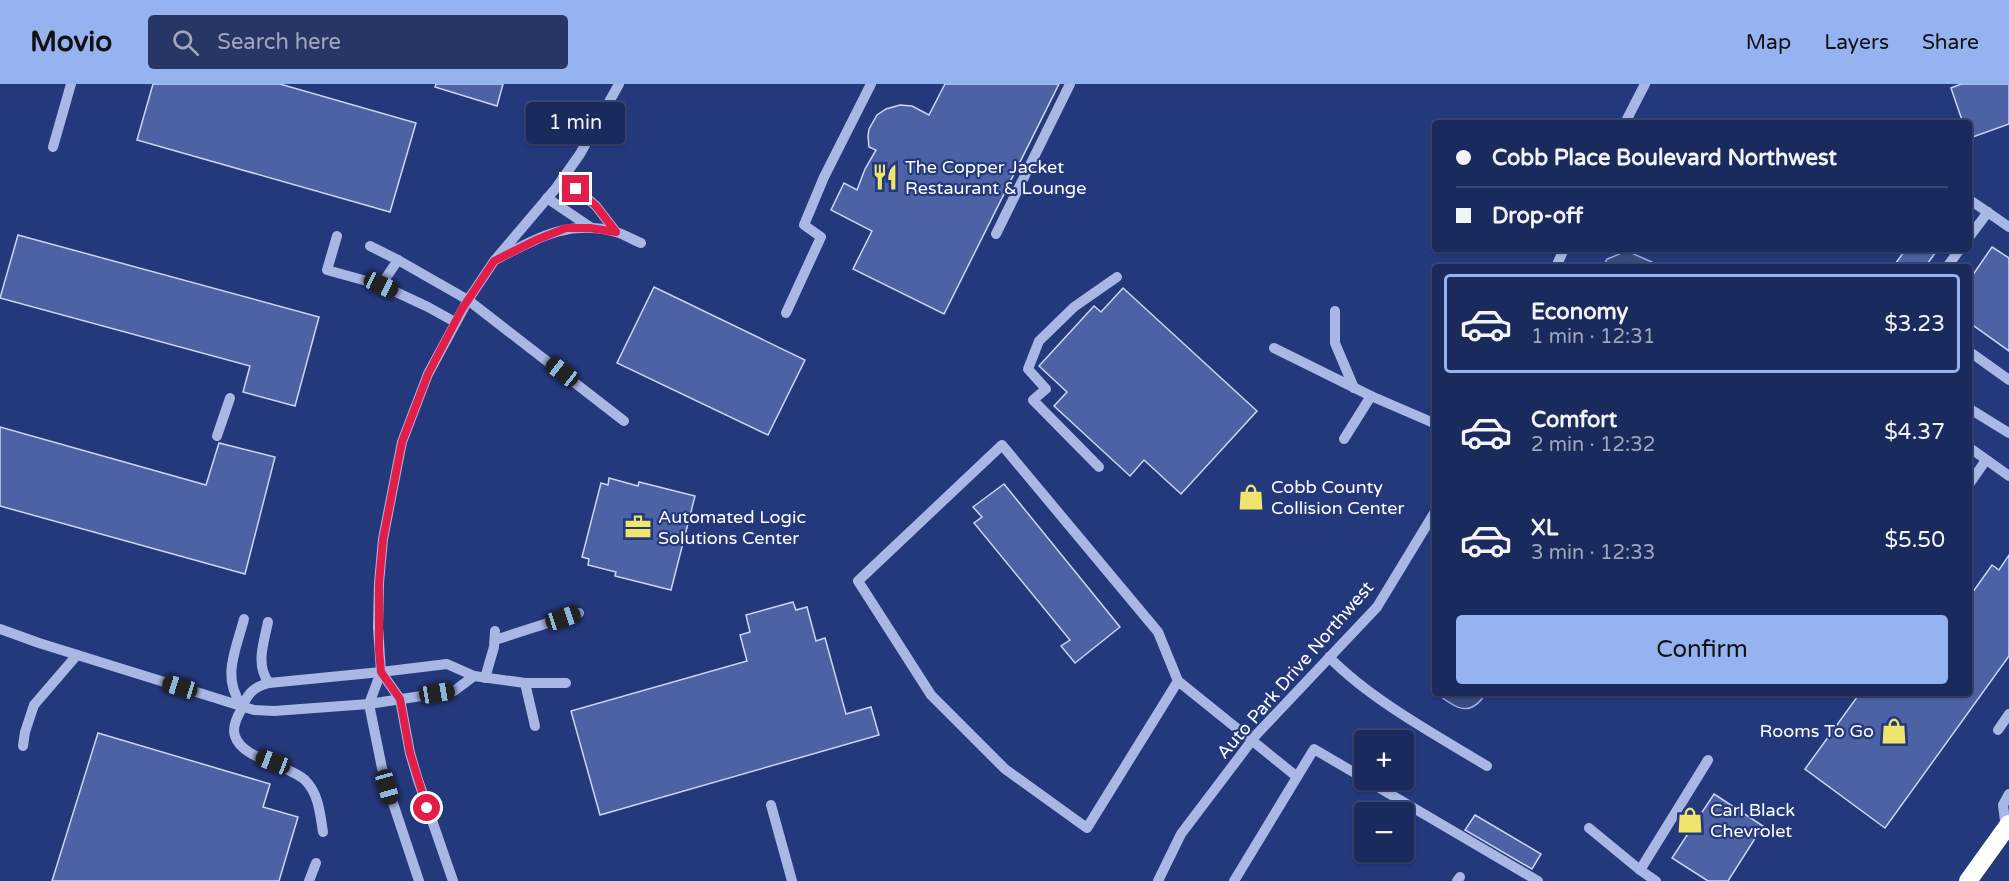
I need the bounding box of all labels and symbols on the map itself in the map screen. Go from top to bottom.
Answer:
callout: 1 min [526,102,626,144]
place label: The Copper Jacket Restaurant & Lounge [905,156,1086,199]
restaurant icon: The Copper Jacket Restaurant & Lounge [870,162,900,192]
route end [562,175,589,202]
car [361,269,401,301]
car [542,354,582,390]
place label: Cobb County Collision Center [1271,476,1404,519]
shop icon: Cobb County Collision Center [1236,482,1266,512]
place label: Automated Logic Solutions Center [658,506,806,549]
office icon: Automated Logic Solutions Center [623,512,653,542]
street label: Auto Park Drive Northwest [1212,577,1378,763]
car [543,604,583,632]
car [160,673,200,701]
car [418,681,456,705]
shop icon: Rooms To Go [1879,716,1909,746]
place label: Rooms To Go [1759,720,1874,742]
car [253,747,293,777]
car [373,767,401,807]
route start [413,794,440,821]
place label: Carl Black Chevrolet [1710,799,1795,842]
shop icon: Carl Black Chevrolet [1675,805,1705,835]

